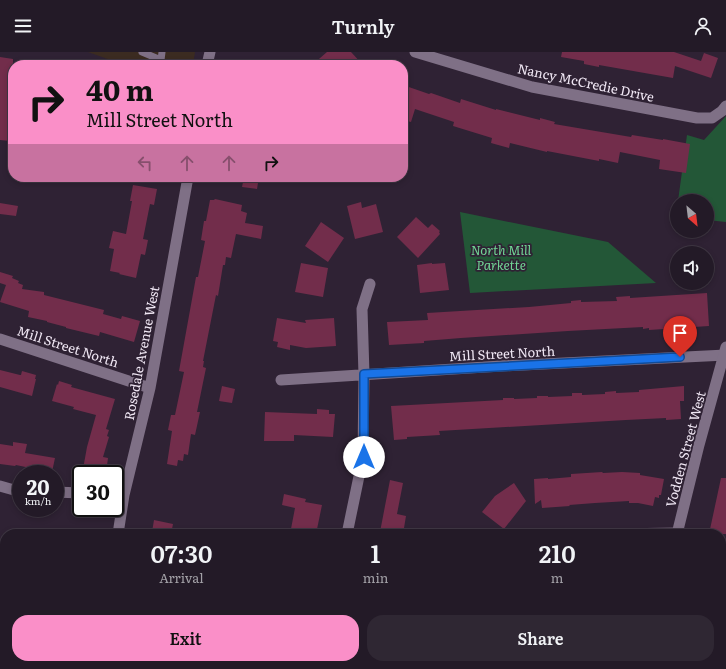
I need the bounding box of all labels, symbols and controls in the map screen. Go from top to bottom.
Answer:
text: Turnly [332,13,395,40]
icon: menu [12,15,34,37]
icon: person [692,15,714,37]
street label: Nancy McCredie Drive [516,58,656,106]
text: 40 m [86,68,154,110]
icon: right [20,76,72,128]
text: Mill Street North [86,106,233,133]
icon: left [134,152,156,174]
icon: ahead [176,152,198,174]
icon: ahead [218,152,240,174]
icon: right [260,152,282,174]
north arrow [670,194,714,238]
map controls [670,194,714,290]
park label: North Mill Parkette [471,240,532,274]
button: sound [670,246,714,290]
street label: Rosedale Avenue West [119,283,163,422]
pin [663,316,697,357]
street label: Mill Street North [15,321,122,372]
icon: arrive [669,322,691,344]
street label: Mill Street North [449,341,556,365]
street label: Vodden Street West [660,388,710,509]
position arrow [343,436,385,478]
speed limit sign: 30 [72,465,124,517]
text: 20 [26,471,50,501]
text: km/h [25,493,51,508]
text: 07:30 [150,535,212,570]
text: 1 [371,535,380,570]
text: 210 [539,535,576,570]
text: Arrival [159,568,204,587]
text: min [363,568,388,587]
text: m [551,568,563,587]
button: Exit [12,615,359,661]
button: Share [367,615,714,661]

